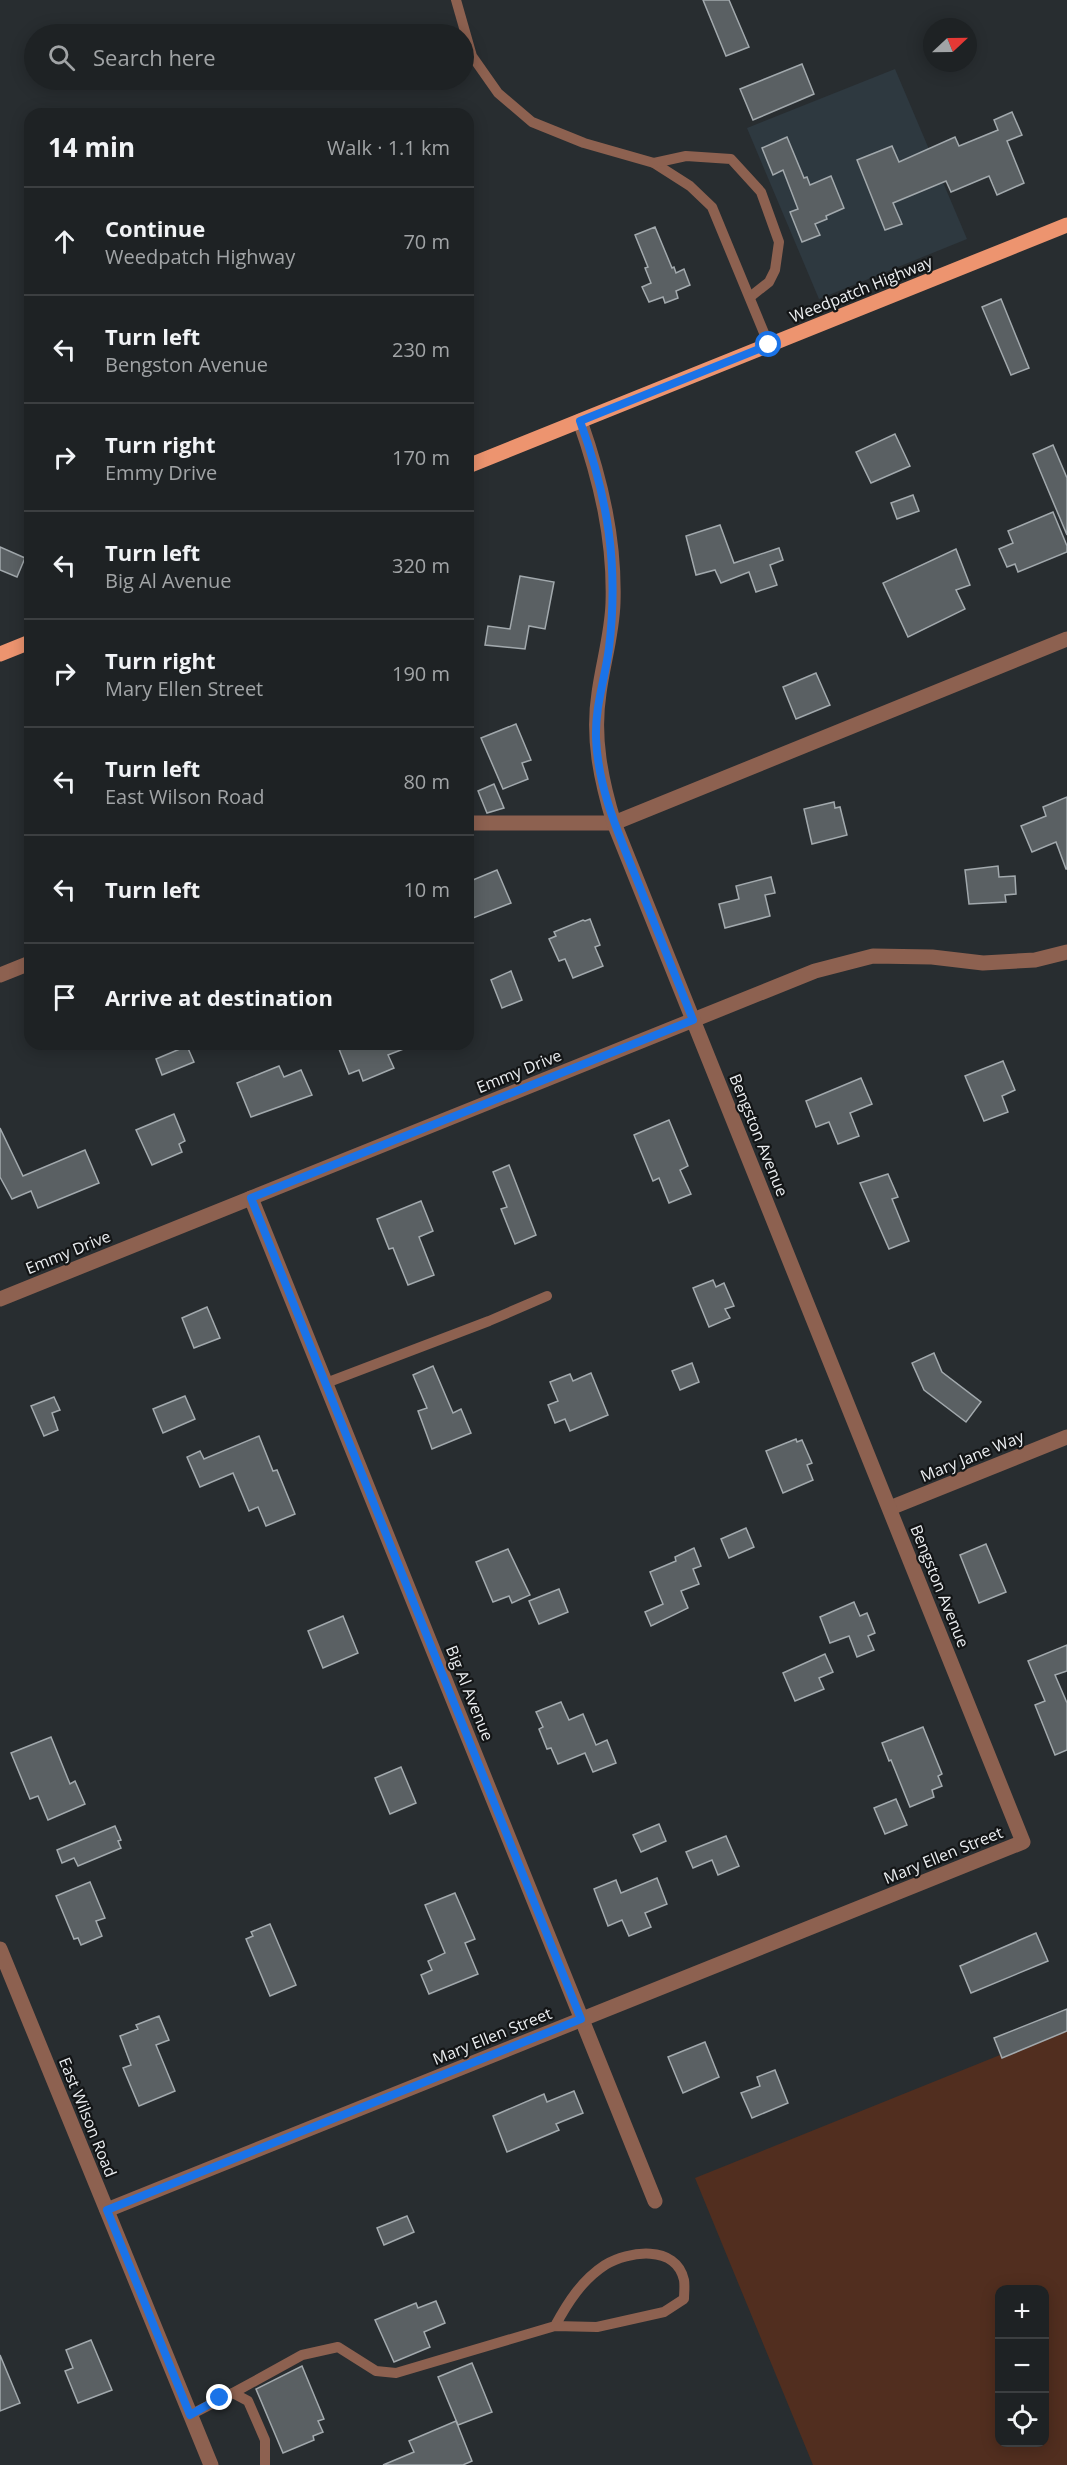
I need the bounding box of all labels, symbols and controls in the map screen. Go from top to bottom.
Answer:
north arrow [923,18,977,72]
search box [24,24,474,90]
icon: search [45,41,78,74]
text: Search here [93,42,216,72]
text: 14 min [48,129,135,165]
text: Walk · 1.1 km [327,134,450,161]
text: Continue [105,213,205,243]
icon: ahead [48,225,81,258]
text: 70 m [403,228,450,255]
text: Weedpatch Highway [105,243,295,270]
street label: Weedpatch Highway [786,250,937,328]
text: Turn left [105,321,200,351]
route start [755,331,781,357]
icon: left [48,333,81,366]
text: 230 m [392,336,450,363]
text: Bengston Avenue [105,351,268,378]
text: Turn right [105,429,216,459]
icon: right [48,441,81,474]
text: 170 m [392,444,450,471]
text: Emmy Drive [105,459,217,486]
text: Turn left [105,537,200,567]
icon: left [48,549,81,582]
text: 320 m [392,552,450,579]
text: Big Al Avenue [105,567,232,594]
text: Turn right [105,645,216,675]
icon: right [48,657,81,690]
text: 190 m [392,660,450,687]
text: Mary Ellen Street [105,675,263,702]
text: Turn left [105,753,200,783]
icon: left [48,765,81,798]
text: 80 m [403,768,450,795]
text: East Wilson Road [105,783,264,810]
icon: left [48,873,81,906]
text: Turn left [105,874,200,904]
text: 10 m [403,876,450,903]
icon: arrive [48,981,81,1014]
text: Arrive at destination [105,982,333,1012]
street label: Emmy Drive [473,1044,565,1098]
street label: Bengston Avenue [724,1070,794,1200]
street label: Emmy Drive [22,1225,114,1279]
street label: Mary Jane Way [917,1425,1028,1487]
street label: Bengston Avenue [905,1521,975,1651]
street label: Big Al Avenue [441,1642,499,1744]
street label: Mary Ellen Street [880,1821,1006,1889]
street label: Mary Ellen Street [429,2002,555,2070]
street label: East Wilson Road [54,2054,122,2180]
map controls [995,2285,1049,2447]
button: + [995,2285,1049,2339]
button: − [995,2339,1049,2393]
route end [206,2384,232,2410]
button: locate [995,2393,1049,2447]

